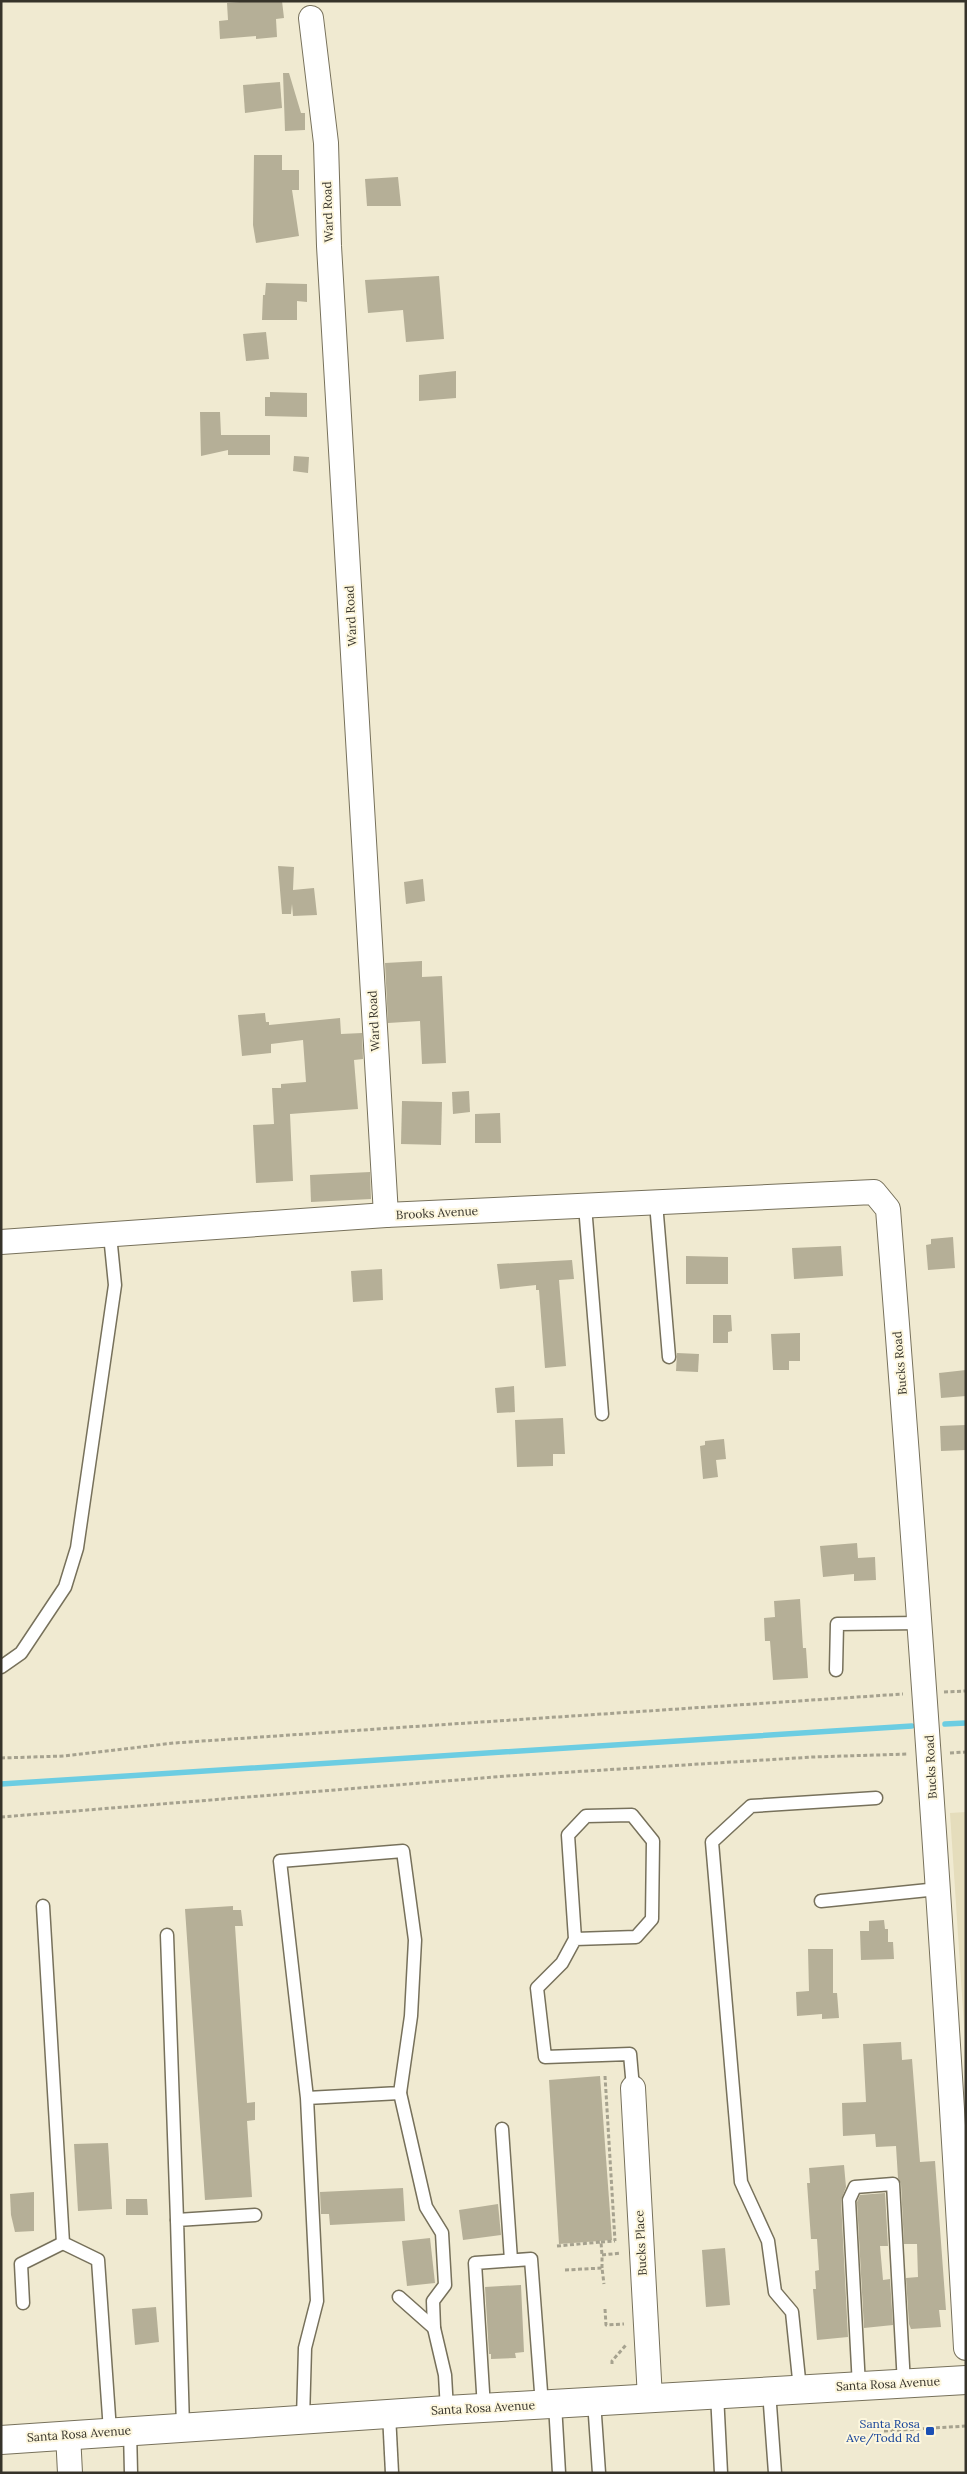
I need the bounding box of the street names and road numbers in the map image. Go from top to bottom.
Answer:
street label: Ward Road [319,181,336,243]
street label: Ward Road [341,585,360,647]
street label: Ward Road [364,990,383,1052]
street label: Brooks Avenue [395,1203,479,1222]
street label: Bucks Road [889,1331,910,1396]
street label: Bucks Road [921,1735,940,1799]
street label: Bucks Place [631,2209,650,2276]
street label: Santa Rosa Avenue [836,2373,941,2394]
street label: Santa Rosa Avenue [431,2397,536,2418]
street label: Santa Rosa Avenue [26,2422,132,2445]

